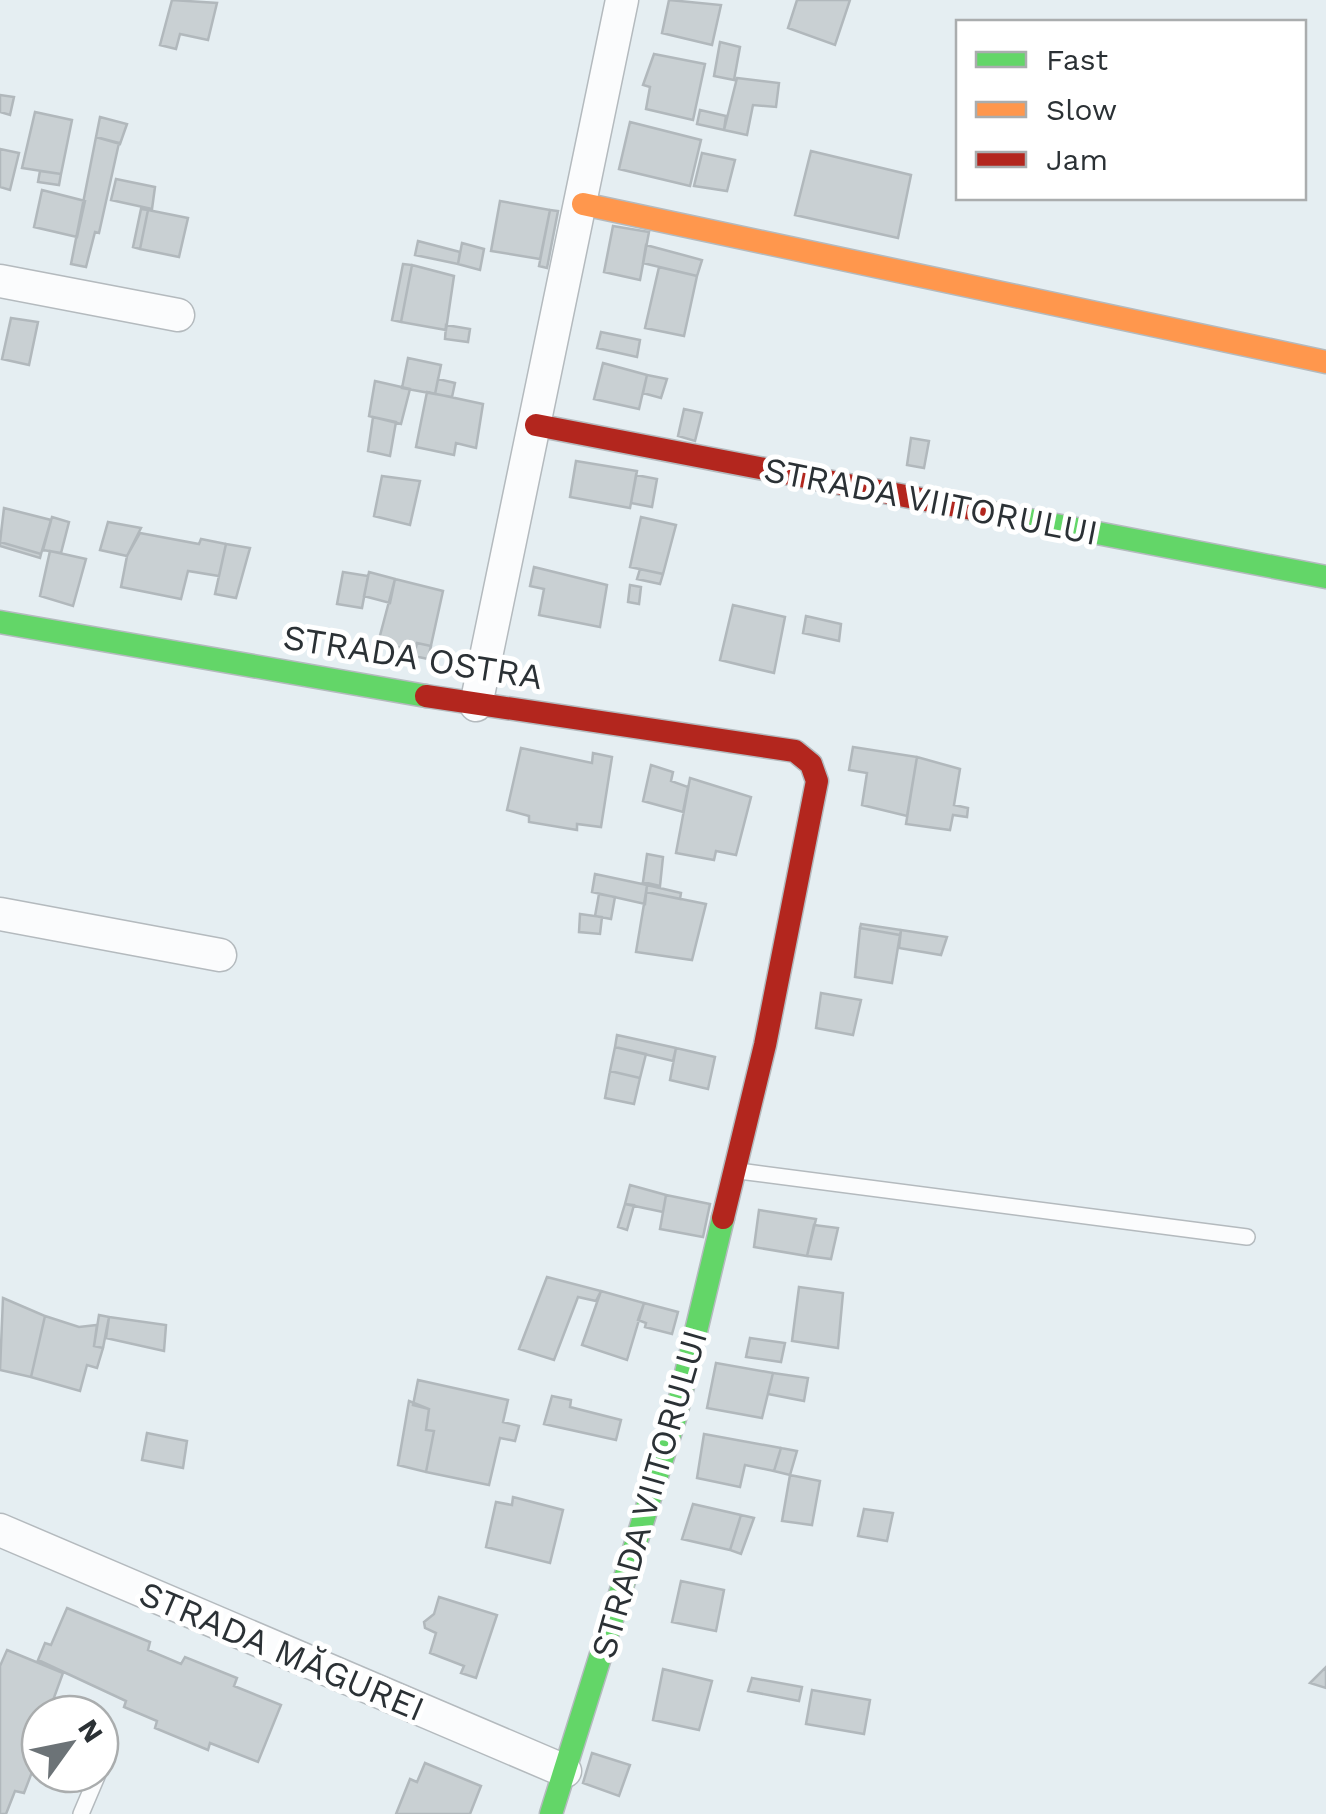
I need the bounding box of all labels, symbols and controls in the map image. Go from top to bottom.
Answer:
legend [956,20,1306,200]
text: Fast [1046,42,1109,77]
text: Slow [1046,92,1117,127]
text: Jam [1046,142,1108,177]
street label: STRADA VIITORULUI [760,448,1102,554]
street label: STRADA OSTRA [280,616,546,698]
street label: STRADA VIITORULUI [582,1325,716,1663]
street label: STRADA MĂGUREI [133,1572,431,1730]
north arrow [20,1694,120,1794]
text: N [71,1713,110,1748]

